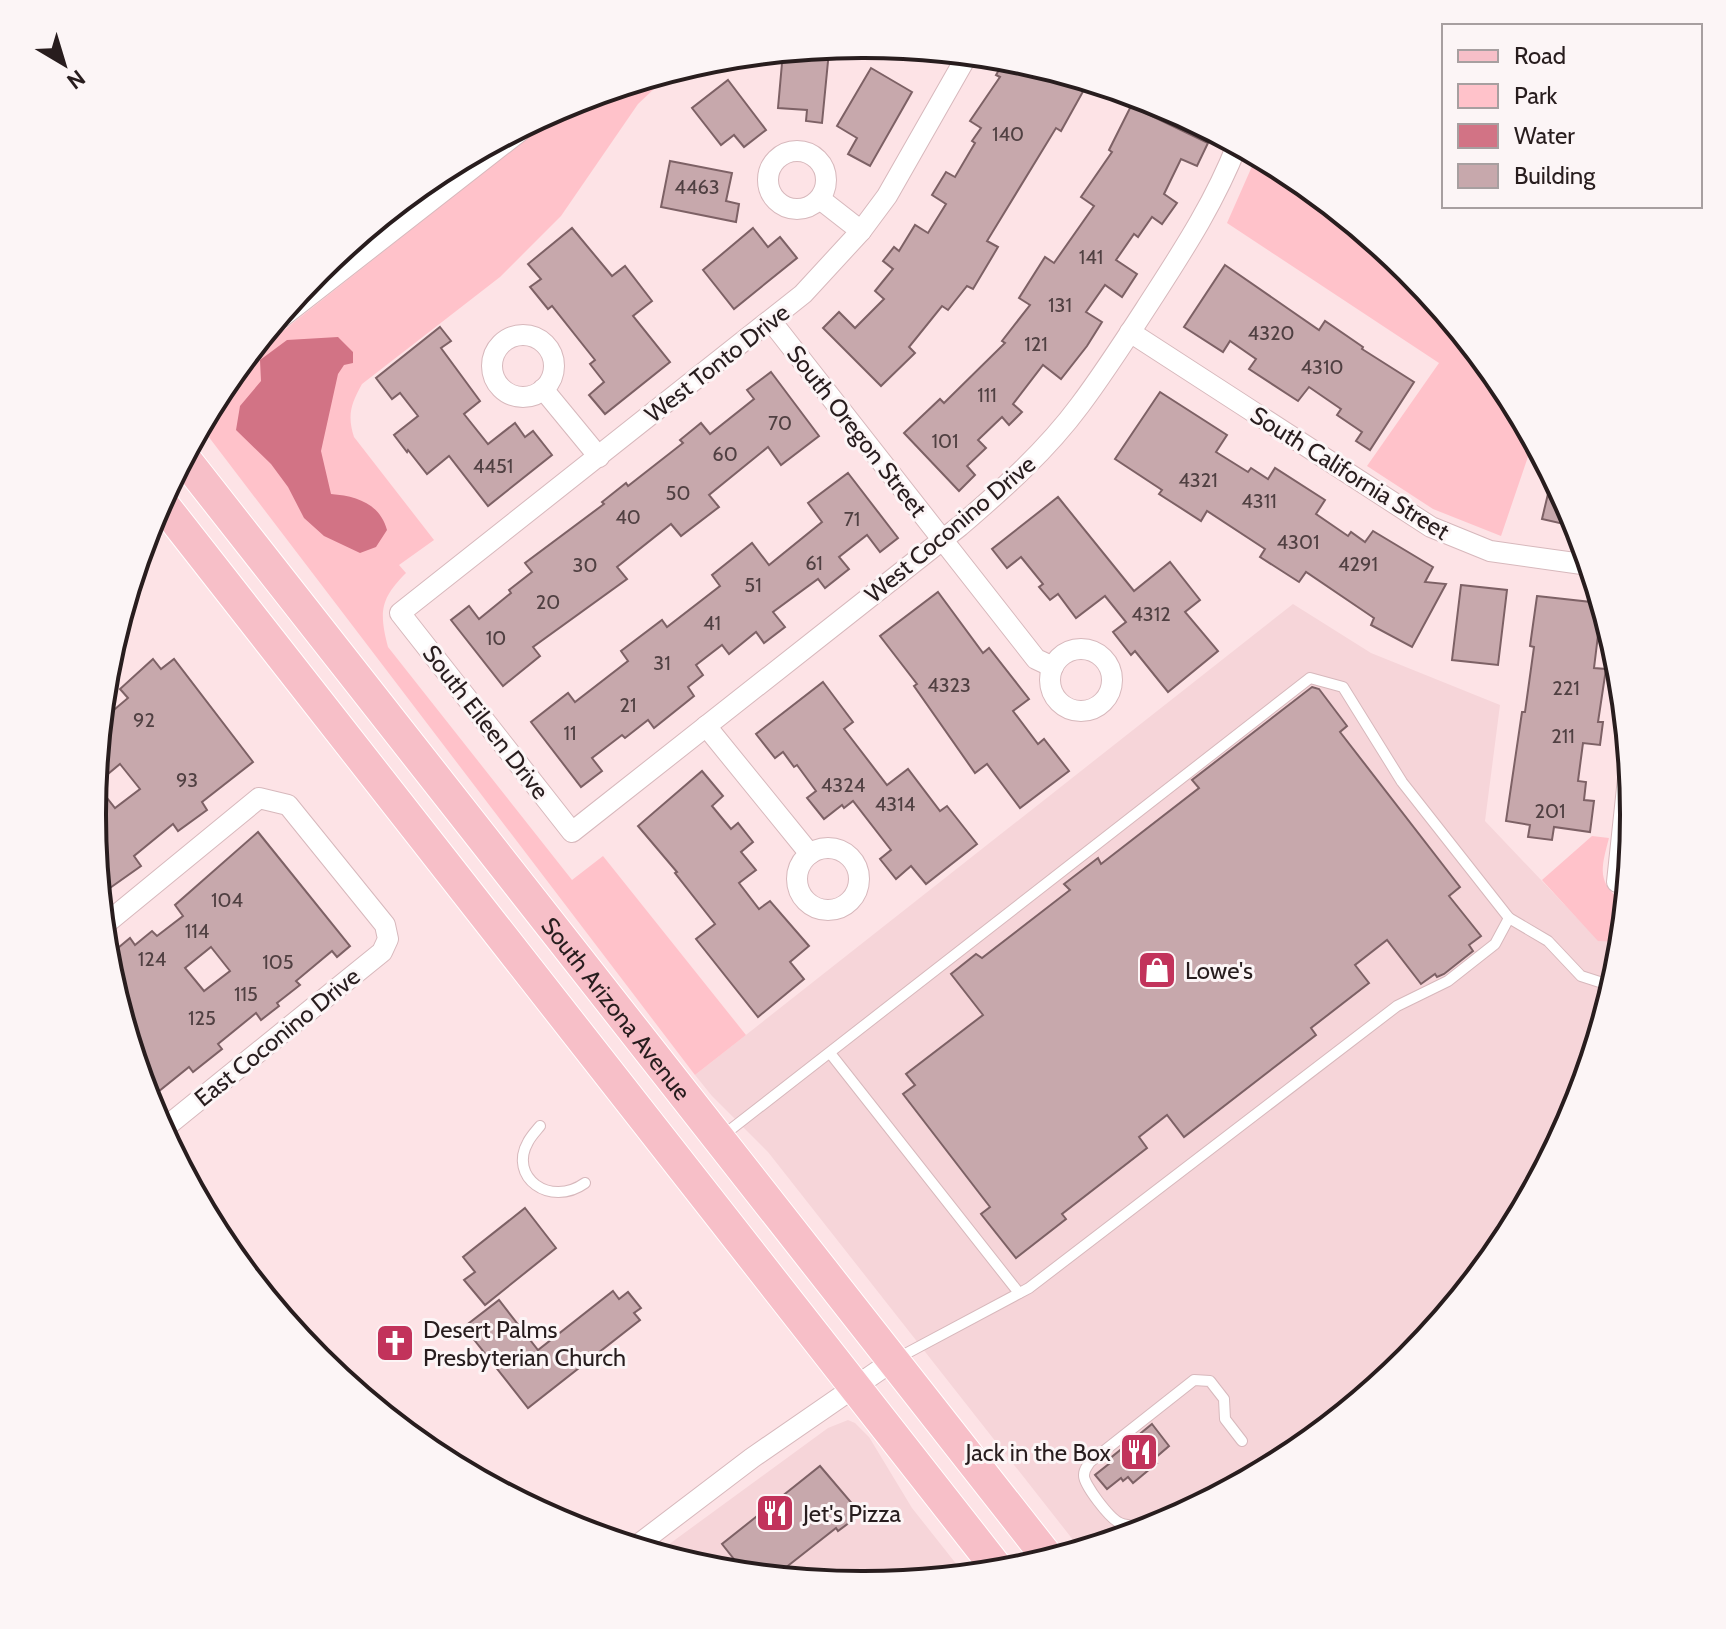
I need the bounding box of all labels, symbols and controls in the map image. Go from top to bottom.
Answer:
north arrow [24,24,104,104]
legend [1442,24,1702,208]
text: Road [1514,41,1566,70]
text: N [62,64,90,95]
text: Park [1514,81,1557,110]
text: Water [1514,121,1575,150]
house number: 140 [992,122,1024,146]
text: Building [1514,161,1596,190]
house number: 4463 [674,175,720,199]
house number: 141 [1079,245,1103,269]
house number: 131 [1048,293,1072,317]
street label: West Tonto Drive [639,298,795,428]
house number: 4320 [1248,321,1294,345]
house number: 121 [1024,332,1048,356]
street label: South Oregon Street [781,339,933,523]
house number: 4310 [1301,355,1343,379]
house number: 111 [977,383,997,407]
street label: South California Street [1245,400,1455,546]
house number: 70 [768,411,792,435]
house number: 101 [932,429,959,453]
house number: 60 [712,442,738,466]
street label: West Coconino Drive [859,449,1041,609]
house number: 4451 [473,454,513,478]
house number: 4321 [1178,468,1218,492]
house number: 50 [666,481,690,505]
house number: 4311 [1241,489,1277,513]
house number: 40 [615,505,641,529]
house number: 71 [844,507,860,531]
house number: 4301 [1277,530,1319,554]
house number: 61 [805,551,823,575]
house number: 4291 [1338,552,1378,576]
house number: 30 [573,553,597,577]
house number: 51 [744,573,762,597]
house number: 20 [536,590,560,614]
house number: 4312 [1131,602,1171,626]
house number: 41 [703,611,721,635]
house number: 10 [486,626,506,650]
street label: South Eileen Drive [417,639,555,805]
house number: 31 [653,651,671,675]
house number: 4323 [927,673,971,697]
house number: 221 [1552,676,1580,700]
house number: 21 [620,693,637,717]
house number: 92 [133,708,155,732]
house number: 11 [563,721,577,745]
house number: 211 [1551,724,1575,748]
house number: 93 [176,768,198,792]
house number: 4324 [821,773,866,797]
house number: 4314 [875,792,916,816]
house number: 201 [1535,799,1565,823]
house number: 104 [211,888,243,912]
street label: South Arizona Avenue [536,911,697,1106]
house number: 114 [185,919,210,943]
house number: 124 [138,947,167,971]
shop icon: Lowe's [1136,949,1178,991]
house number: 105 [262,950,294,974]
place label: Lowe's [1185,956,1253,985]
street label: East Coconino Drive [189,961,365,1113]
house number: 115 [234,982,258,1006]
house number: 125 [188,1006,216,1030]
place label: Desert Palms Presbyterian Church [423,1315,626,1372]
church icon: Desert Palms Presbyterian Church [374,1322,416,1364]
restaurant icon: Jack in the Box [1118,1431,1160,1473]
place label: Jack in the Box [964,1438,1112,1467]
restaurant icon: Jet's Pizza [754,1492,796,1534]
place label: Jet's Pizza [802,1499,902,1528]

